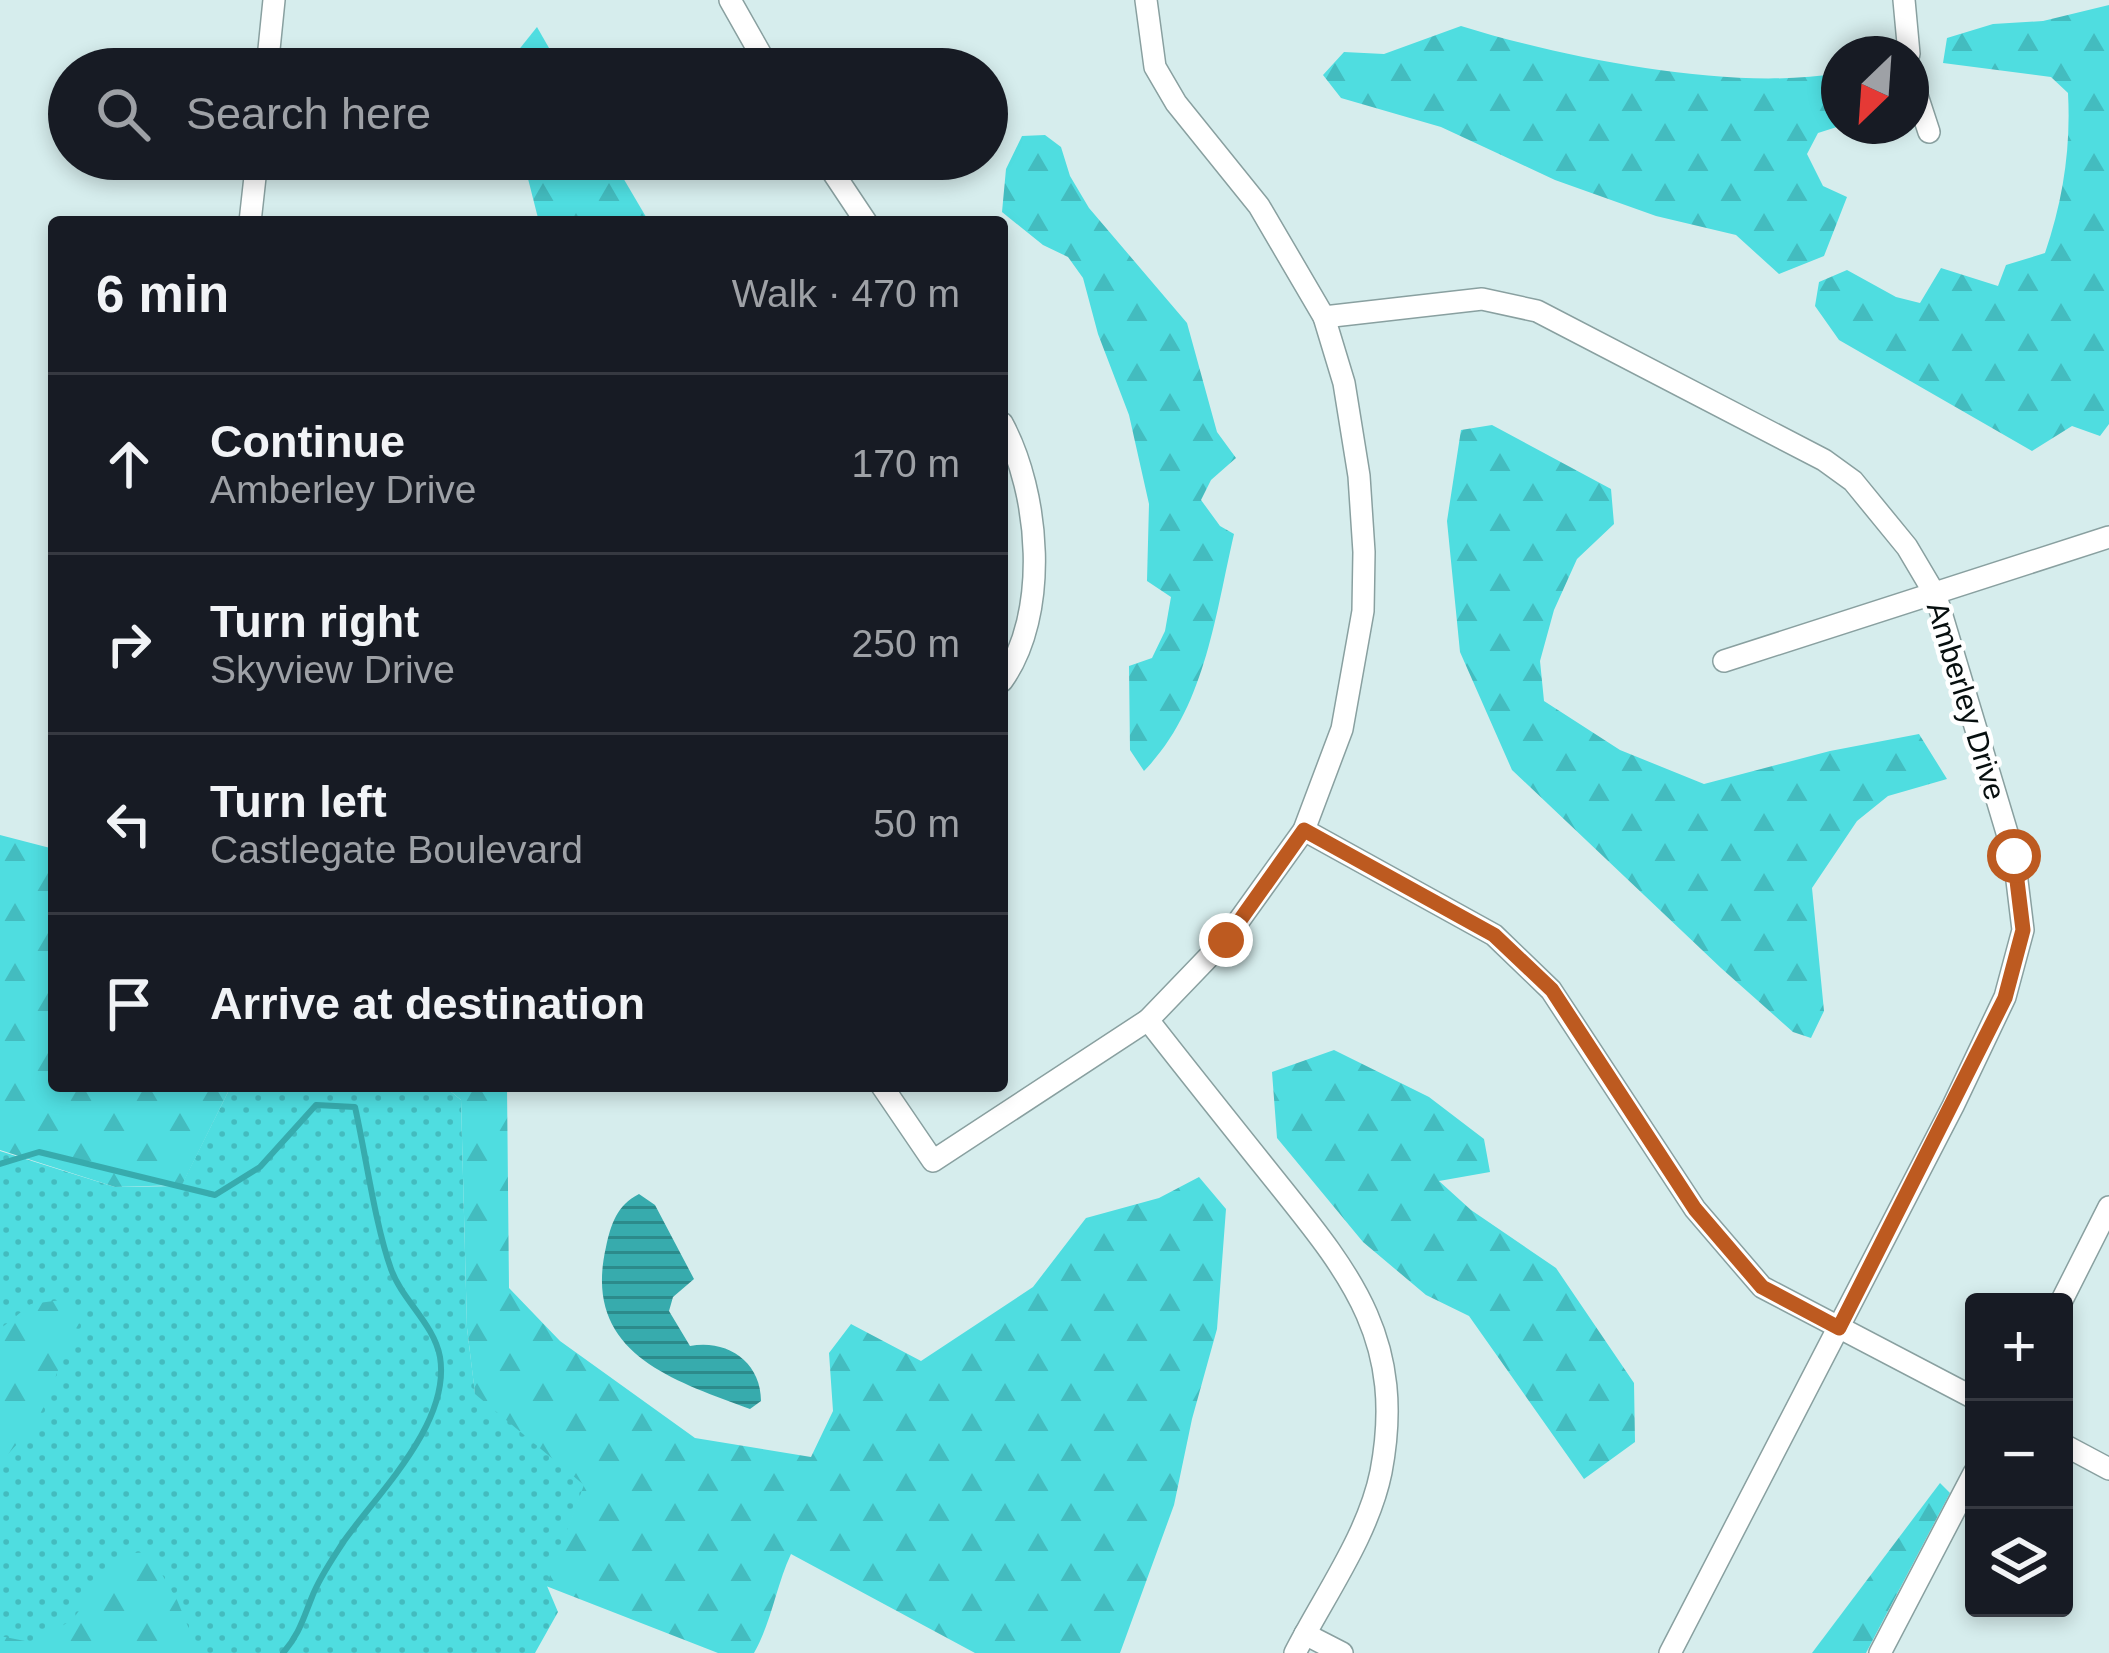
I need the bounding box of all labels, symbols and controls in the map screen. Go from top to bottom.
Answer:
north arrow [1821,36,1929,144]
search box [48,48,1008,180]
icon: search [90,81,156,147]
text: Search here [186,88,431,139]
text: 6 min [96,266,229,323]
text: Walk · 470 m [732,272,960,315]
text: Continue [210,416,405,467]
icon: ahead [96,431,162,497]
text: 170 m [852,442,960,485]
text: Amberley Drive [210,468,477,511]
text: Turn right [210,596,419,647]
street label: Amberley Drive [1921,598,2012,804]
icon: right [96,611,162,677]
text: 250 m [852,622,960,665]
text: Skyview Drive [210,648,455,691]
text: Turn left [210,776,387,827]
icon: left [96,791,162,857]
text: 50 m [873,802,960,845]
text: Castlegate Boulevard [210,828,583,871]
route start [1987,829,2041,883]
route end [1199,913,1253,967]
icon: arrive [96,971,162,1037]
text: Arrive at destination [210,978,645,1029]
map controls [1965,1293,2073,1617]
button: + [1965,1293,2073,1401]
button: − [1965,1401,2073,1509]
button: layers [1965,1509,2073,1617]

